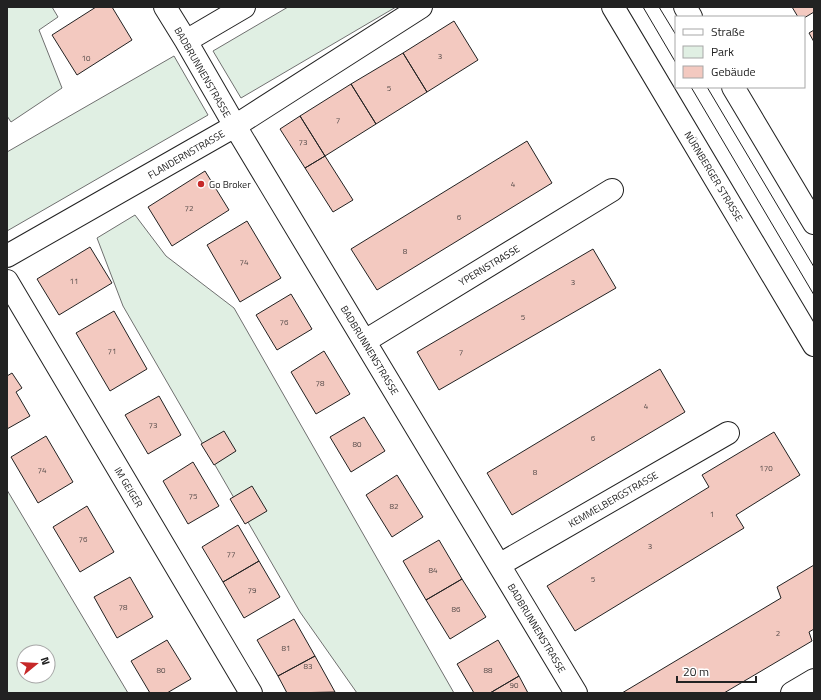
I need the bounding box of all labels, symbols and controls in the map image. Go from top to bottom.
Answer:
legend [675,16,805,88]
text: Straße [711,22,745,41]
street label: BADBRUNNENSTRASSE [171,24,235,121]
text: Park [711,42,734,61]
house number: 3 [438,50,442,62]
house number: 10 [82,52,91,64]
text: Gebäude [711,62,756,81]
house number: 5 [387,82,392,94]
house number: 7 [336,114,340,126]
street label: FLANDERNSTRASSE [145,126,228,183]
street label: NÜRNBERGER STRASSE [681,128,747,225]
house number: 73 [299,136,307,148]
place label: Go Broker [209,177,251,192]
house number: 4 [511,178,516,190]
marker: Go Broker [196,179,206,189]
house number: 72 [185,202,193,214]
house number: 6 [457,211,462,223]
street label: YPERNSTRASSE [456,241,523,290]
house number: 8 [403,245,408,257]
house number: 74 [240,256,249,268]
house number: 11 [70,275,78,287]
house number: 3 [571,276,575,288]
street label: BADBRUNNENSTRASSE [337,303,403,398]
house number: 5 [521,311,526,323]
house number: 76 [280,316,289,328]
house number: 71 [108,345,116,357]
house number: 7 [459,346,463,358]
house number: 78 [316,377,325,389]
house number: 4 [644,400,649,412]
house number: 73 [149,419,157,431]
house number: 6 [591,432,596,444]
house number: 80 [353,438,362,450]
house number: 170 [759,462,773,474]
house number: 74 [38,464,47,476]
street label: IM GEIGER [111,464,147,510]
house number: 8 [533,466,538,478]
street label: KEMMELBERGSTRASSE [566,467,661,531]
house number: 75 [189,490,198,502]
house number: 82 [390,500,398,512]
house number: 1 [710,508,714,520]
house number: 76 [79,533,88,545]
house number: 3 [648,540,652,552]
house number: 77 [227,548,235,560]
house number: 84 [429,564,438,576]
house number: 5 [591,573,596,585]
street label: BADBRUNNENSTRASSE [504,581,570,676]
house number: 79 [248,584,257,596]
house number: 78 [119,601,128,613]
house number: 86 [452,603,461,615]
house number: 2 [776,627,780,639]
house number: 81 [282,642,290,654]
north arrow [16,644,56,684]
text: N [37,655,54,667]
scale bar [677,658,756,684]
house number: 83 [304,660,312,672]
text: 20 m [683,662,709,681]
house number: 80 [157,664,166,676]
house number: 88 [484,664,493,676]
house number: 90 [510,679,519,691]

